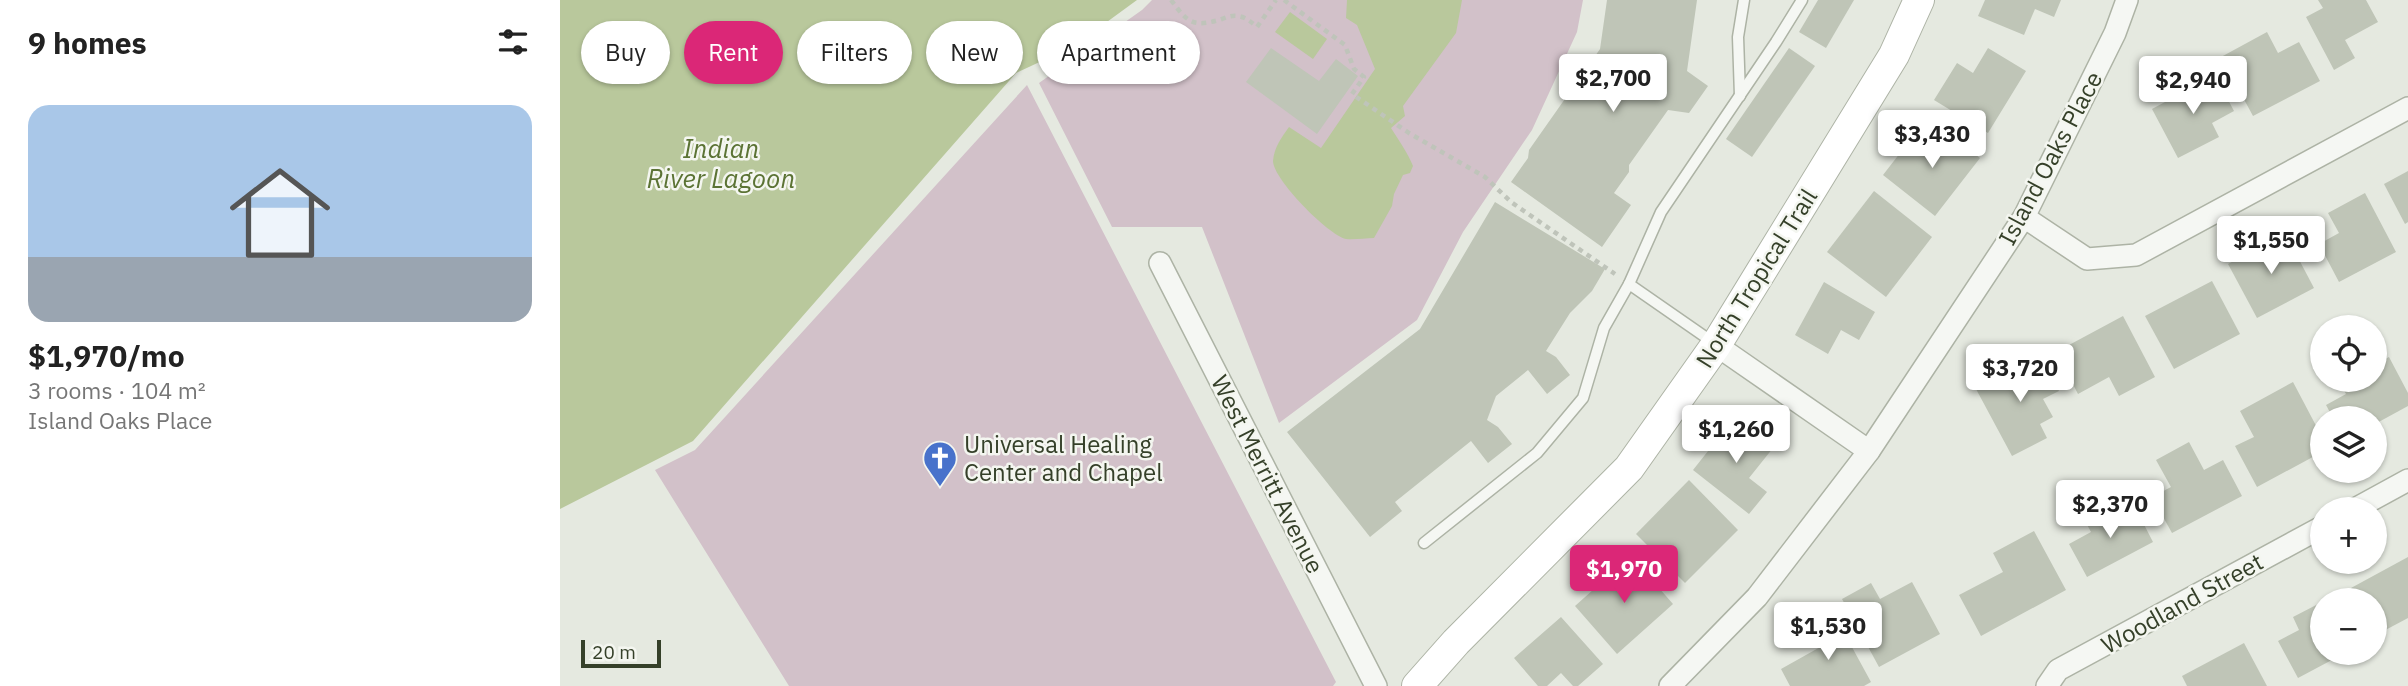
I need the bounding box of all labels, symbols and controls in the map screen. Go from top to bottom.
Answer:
chip: Buy [581,21,670,84]
chip: Rent [684,21,783,84]
chip: Filters [797,21,912,84]
chip: New [926,21,1023,84]
chip: Apartment [1037,21,1200,84]
text: 9 homes [28,23,147,62]
icon: filters [494,23,532,61]
pin: $2,700 [1556,54,1670,114]
pin: $2,940 [2136,57,2250,116]
text: $2,700 [1575,62,1651,92]
text: $2,940 [2155,64,2231,94]
street label: Island Oaks Place [1991,66,2109,250]
pin: $3,430 [1875,110,1989,170]
text: $3,430 [1894,118,1970,148]
water label: Indian River Lagoon [647,131,795,195]
icon: home [217,150,343,276]
street label: North Tropical Trail [1688,182,1824,374]
pin: $1,550 [2214,216,2328,276]
text: $1,550 [2233,224,2309,254]
map controls [2310,315,2387,665]
button: locate [2310,315,2387,392]
text: $1,970/mo [28,336,185,375]
pin: $3,720 [1963,344,2077,404]
text: $3,720 [1982,352,2058,382]
street label: West Merritt Avenue [1204,369,1332,579]
text: 3 rooms · 104 m² [28,375,206,405]
text: Island Oaks Place [28,405,212,435]
pin: $1,260 [1679,406,1793,465]
button: layers [2310,406,2387,483]
text: $1,260 [1698,413,1774,443]
place label: Universal Healing Center and Chapel [964,428,1163,488]
church icon: Universal Healing Center and Chapel [921,439,959,488]
pin: $2,370 [2053,480,2167,540]
text: $2,370 [2072,488,2148,518]
button: + [2310,497,2387,574]
street label: Woodland Street [2095,545,2269,661]
pin: $1,970 [1567,546,1681,605]
text: $1,970 [1586,553,1662,583]
button: − [2310,588,2387,665]
pin: $1,530 [1771,602,1885,662]
text: $1,530 [1790,610,1866,640]
scale bar [581,637,662,669]
text: 20 m [592,640,636,664]

